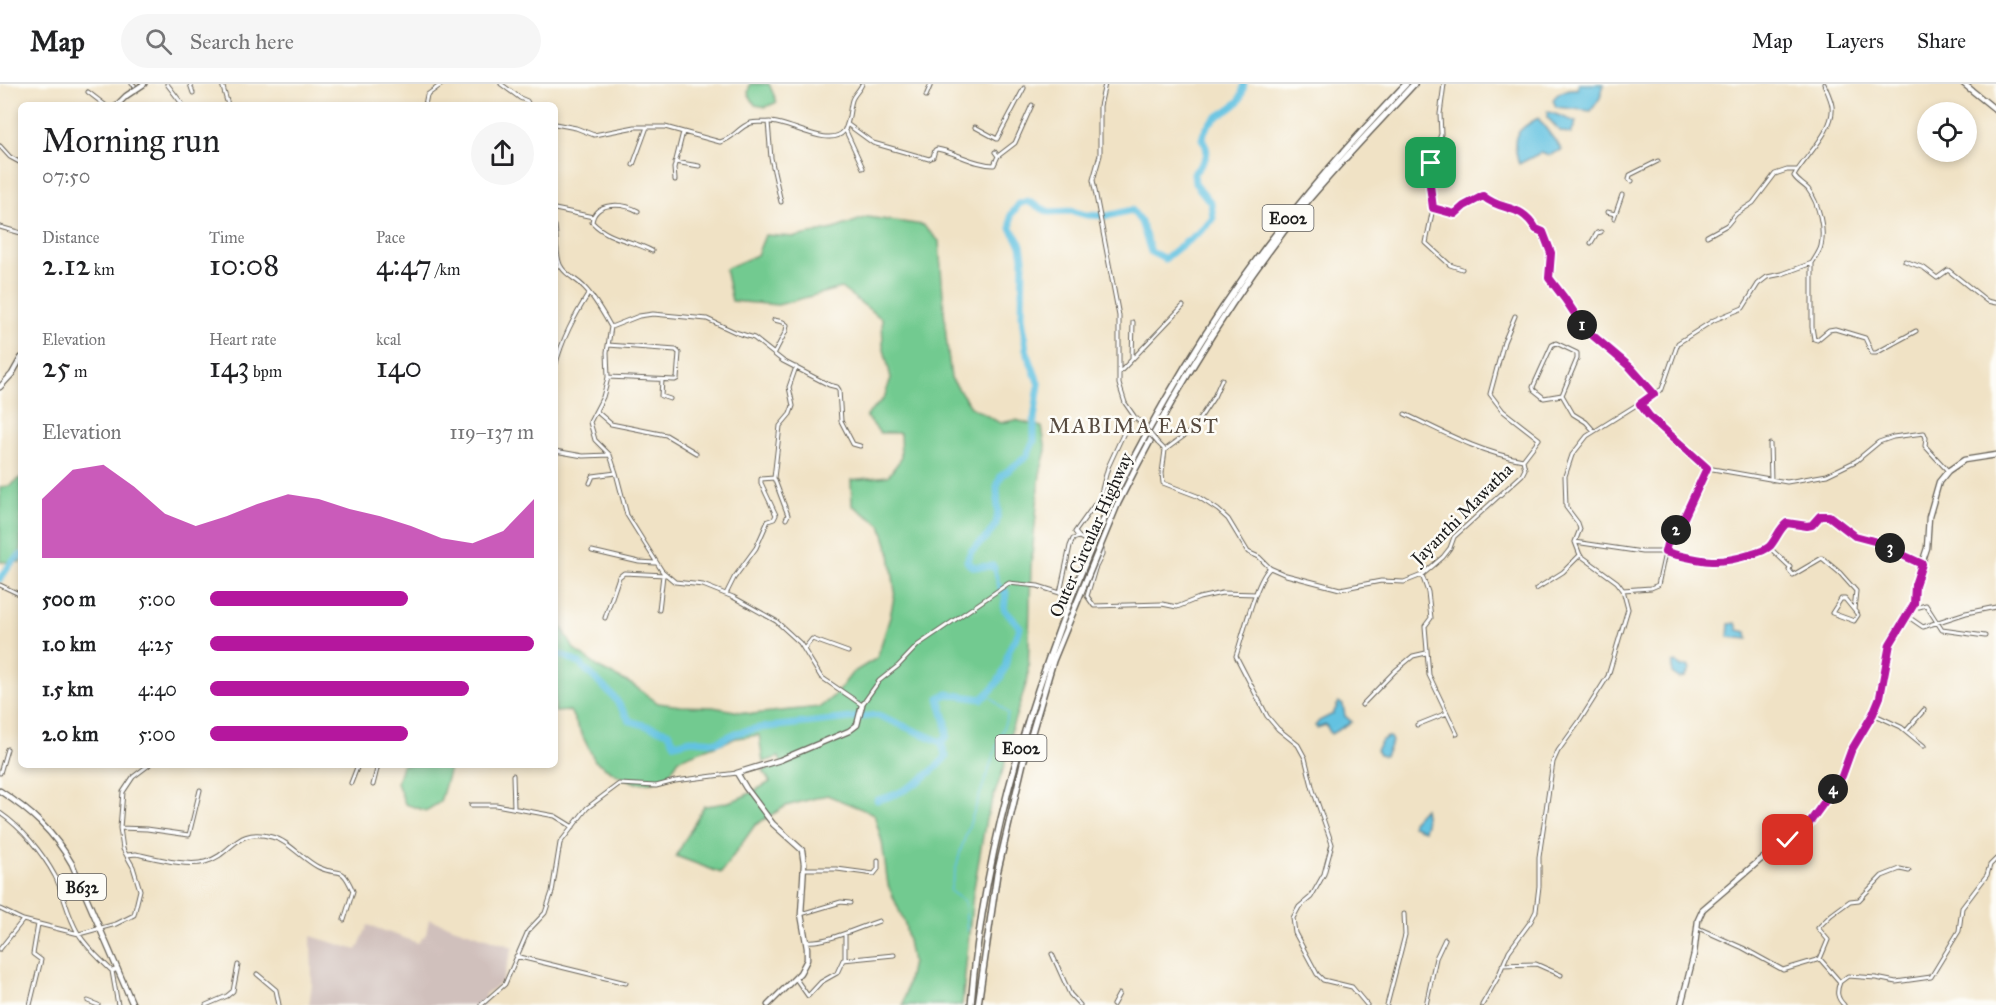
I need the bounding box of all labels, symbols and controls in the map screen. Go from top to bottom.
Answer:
search box [121,14,541,68]
text: Map [30,24,85,59]
icon: search [142,25,175,58]
text: Search here [190,28,294,55]
text: Map [1752,28,1793,54]
text: Layers [1826,28,1884,54]
text: Share [1917,28,1966,54]
map controls [1917,102,1977,162]
button: locate [1917,102,1977,162]
text: Morning run [42,121,220,161]
button: share [471,122,534,185]
pin [1405,137,1456,188]
icon: arrive [1414,146,1447,179]
text: 07:50 [42,164,90,188]
road number: E002 [1262,205,1314,231]
text: Distance [42,228,99,247]
text: Time [209,228,244,247]
text: Pace [376,228,405,247]
text: 2.12 [42,247,90,283]
text: 10:08 [209,247,279,283]
text: 4:47 [376,247,432,283]
text: km [90,260,115,279]
text: /km [432,260,460,279]
pin: 1 [1567,310,1597,340]
text: 1 [1579,315,1585,334]
text: Elevation [42,330,106,349]
text: Heart rate [209,330,276,349]
text: kcal [376,330,401,349]
text: 25 [42,349,71,385]
text: 143 [209,349,250,385]
text: 140 [376,349,422,385]
text: m [71,362,87,381]
text: bpm [250,362,282,381]
district label: MABIMA EAST [1048,413,1220,439]
text: Elevation [42,420,121,444]
text: 119–137 m [449,420,534,444]
street label: Outer Circular Highway [1045,449,1138,621]
street label: Jayanthi Mawatha [1405,458,1518,571]
pin: 2 [1661,515,1691,545]
text: 2 [1672,520,1680,539]
pin: 3 [1875,533,1905,563]
text: 3 [1887,538,1893,557]
text: 500 m [42,587,96,611]
text: 5:00 [138,587,176,611]
text: 1.0 km [42,632,96,656]
text: 4:25 [138,632,173,656]
text: 1.5 km [42,677,93,701]
text: 4:40 [138,677,177,701]
text: 2.0 km [42,722,98,746]
text: 5:00 [138,722,176,746]
road number: E002 [996,735,1046,761]
pin: 4 [1818,774,1848,804]
text: 4 [1829,779,1837,798]
pin [1762,814,1813,865]
icon: check [1771,823,1804,856]
road number: B632 [58,874,106,900]

